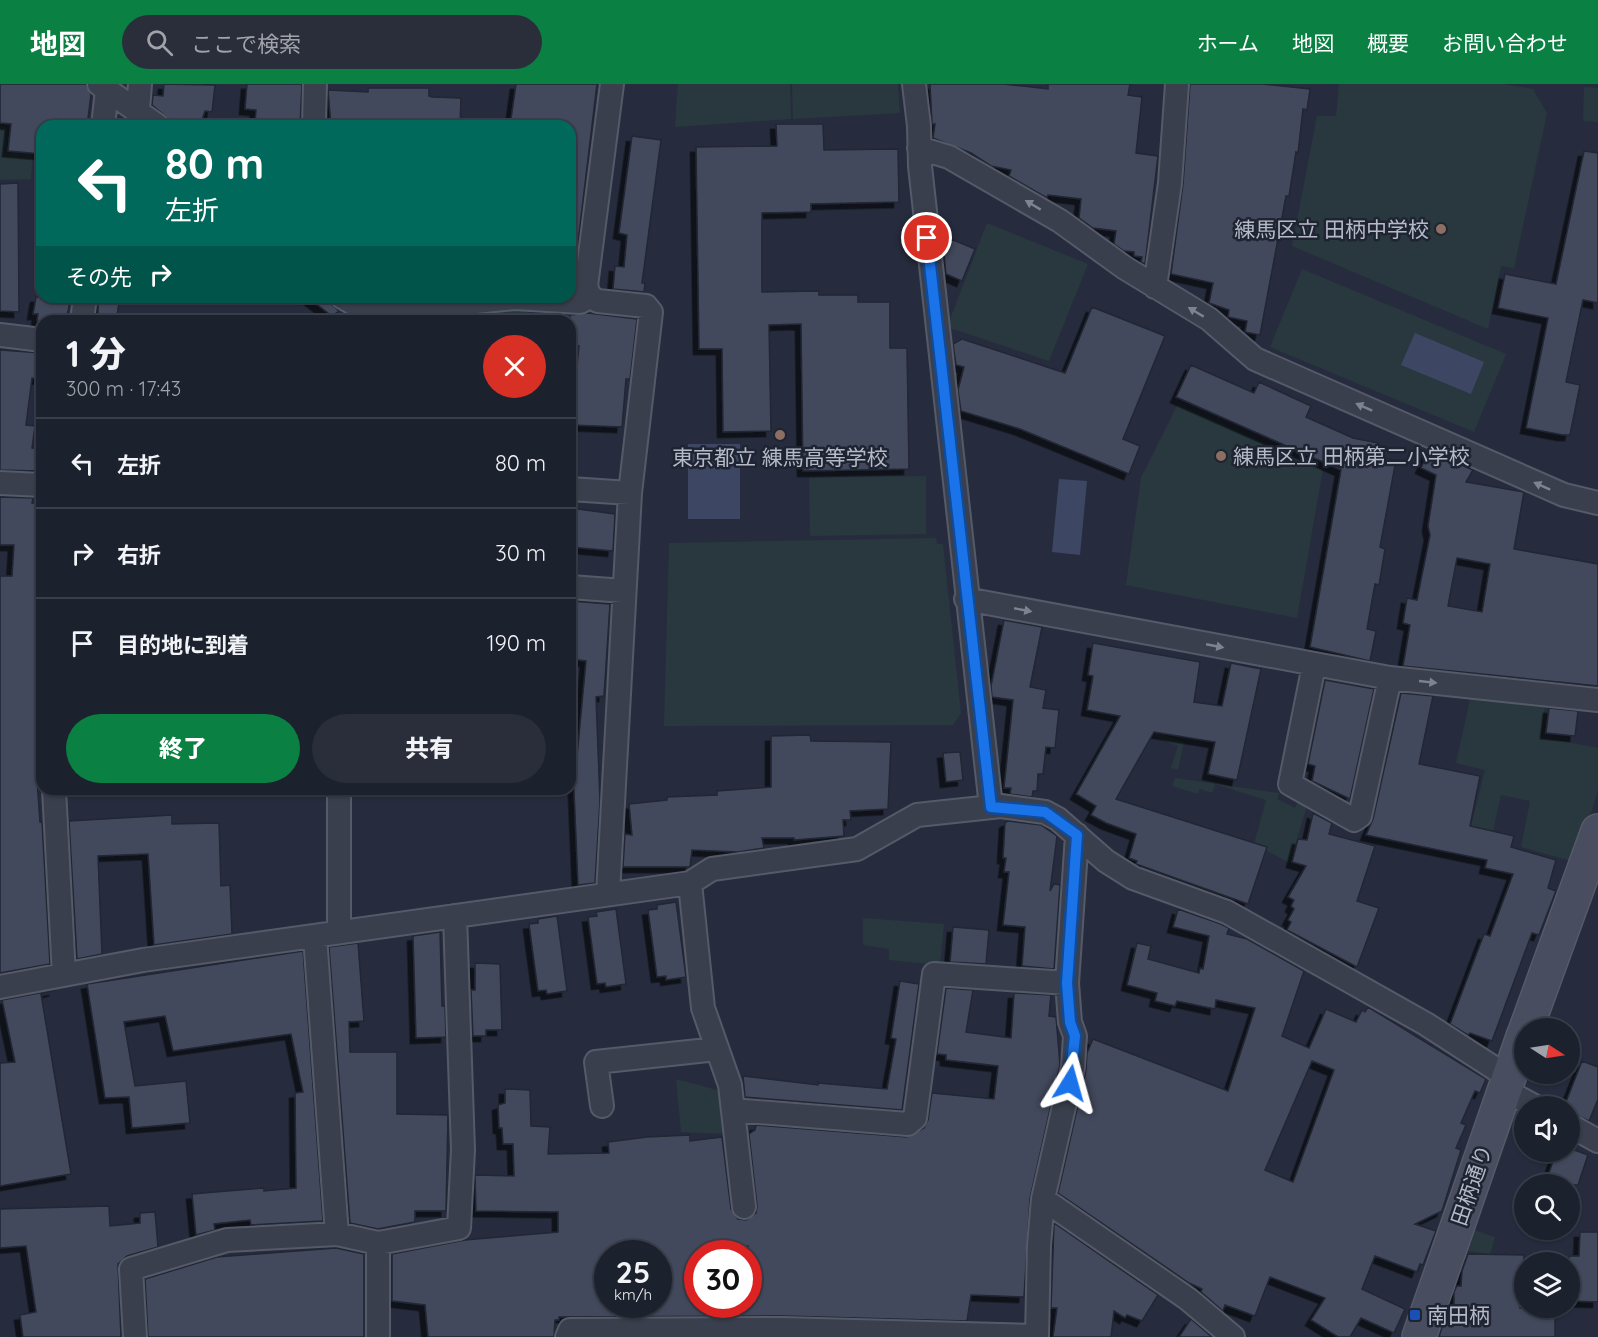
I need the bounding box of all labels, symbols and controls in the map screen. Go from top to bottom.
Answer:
search box [122,15,542,69]
text: 地図 [30,26,86,61]
icon: search [143,26,176,59]
text: ここで検索 [191,30,301,58]
text: ホーム [1197,30,1259,56]
text: 地図 [1292,30,1334,56]
text: 概要 [1367,30,1409,56]
text: お問い合わせ [1442,30,1568,56]
text: 80 m [165,137,264,190]
icon: left [66,144,144,222]
text: 左折 [165,193,219,227]
one-way arrow [1024,200,1041,210]
pin [901,212,952,263]
place label: 練馬区立 田柄中学校 [1234,216,1429,242]
icon: arrive [910,221,943,254]
marker: 練馬区立 田柄中学校 [1434,222,1448,236]
icon: right [144,258,177,291]
text: その先 [66,263,132,291]
one-way arrow [1188,306,1204,317]
text: 1 分 [66,331,126,376]
button: close [483,335,546,398]
text: 300 m · 17:43 [66,376,181,401]
one-way arrow [1354,402,1372,412]
marker: 東京都立 練馬高等学校 [773,428,787,442]
place label: 練馬区立 田柄第二小学校 [1233,443,1470,469]
place label: 東京都立 練馬高等学校 [672,444,888,470]
icon: left [66,447,99,480]
text: 80 m [495,449,546,477]
marker: 練馬区立 田柄第二小学校 [1214,449,1228,463]
text: 左折 [117,451,161,479]
one-way arrow [1533,481,1551,491]
icon: right [66,537,99,570]
text: 30 m [495,539,546,567]
text: 右折 [117,541,161,569]
one-way arrow [1014,605,1033,614]
icon: arrive [66,627,99,660]
text: 190 m [486,629,546,657]
text: 目的地に到着 [117,631,249,659]
one-way arrow [1206,642,1225,651]
one-way arrow [1418,677,1437,687]
button: 終了 [66,714,300,783]
button: 共有 [312,714,546,783]
north arrow [1514,1018,1580,1084]
map controls [1514,1018,1580,1318]
position arrow [1038,1051,1102,1115]
button: sound [1514,1096,1580,1162]
street label: 田柄通り [1445,1141,1497,1229]
button: search [1514,1174,1580,1240]
speed limit sign: 30 [684,1240,762,1318]
button: layers [1514,1252,1580,1318]
text: 25 [616,1253,650,1291]
text: km/h [614,1285,652,1304]
place label: 南田柄 [1427,1302,1490,1328]
marker: 南田柄 [1408,1308,1422,1322]

